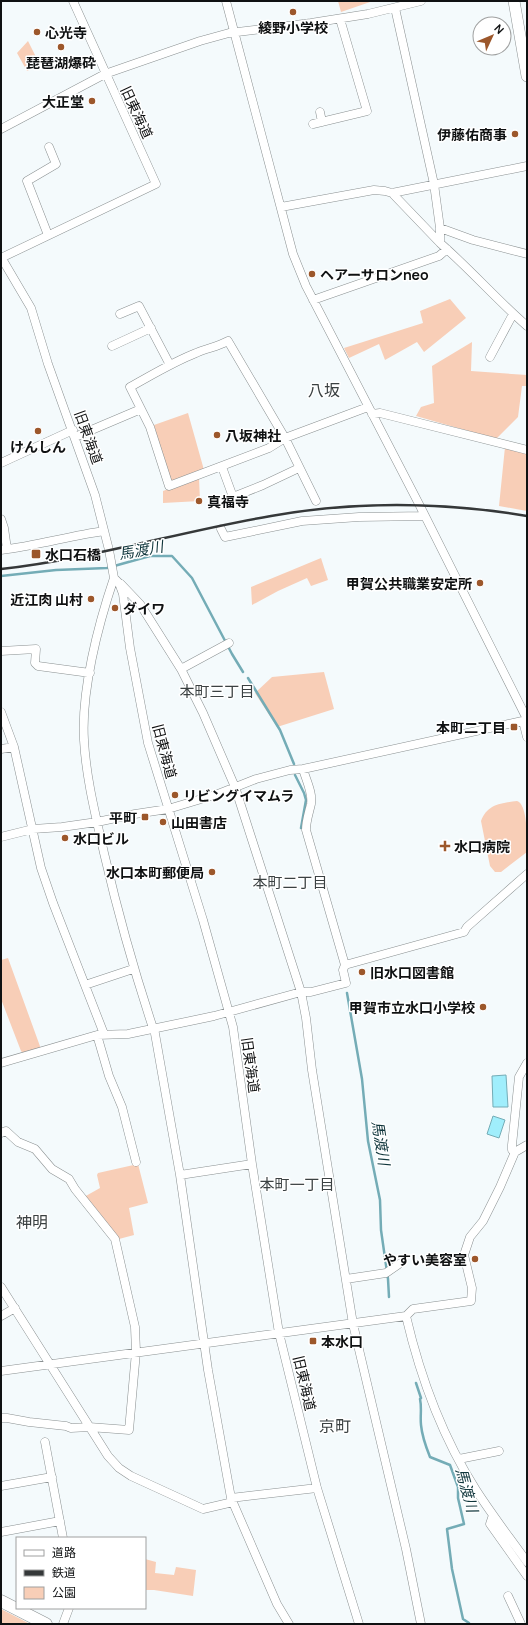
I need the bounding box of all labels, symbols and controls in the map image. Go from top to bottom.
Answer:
marker: 綾野小学校 [288,7,298,17]
north arrow [472,16,512,56]
place label: 綾野小学校 [258,18,328,37]
text: N [491,21,508,37]
place label: 心光寺 [45,23,87,42]
marker: 心光寺 [32,27,42,37]
marker: 琵琶湖爆砕 [56,42,66,52]
place label: 琵琶湖爆砕 [26,53,96,72]
street label: 旧東海道 [117,83,157,141]
place label: 大正堂 [42,92,84,111]
marker: 大正堂 [87,96,97,106]
place label: 伊藤佑商事 [437,125,507,144]
marker: 伊藤佑商事 [510,129,520,139]
place label: ヘアーサロンneo [320,265,429,284]
marker: ヘアーサロンneo [307,269,317,279]
district label: 八坂 [308,379,340,401]
street label: 旧東海道 [70,407,108,467]
marker: けんしん [33,426,43,436]
place label: 八坂神社 [225,426,281,445]
marker: 八坂神社 [212,430,222,440]
place label: けんしん [10,437,66,456]
place label: 真福寺 [207,492,249,511]
marker: 真福寺 [194,496,204,506]
water label: 馬渡川 [117,535,167,564]
place label: 水口石橋 [45,545,101,564]
marker: 水口石橋 [30,548,42,560]
place label: 甲賀公共職業安定所 [346,574,472,593]
marker: 甲賀公共職業安定所 [475,578,485,588]
place label: 近江肉 山村 [10,590,83,609]
marker: 近江肉 山村 [86,594,96,604]
place label: ダイワ [123,599,165,618]
marker: ダイワ [110,603,120,613]
district label: 本町三丁目 [179,681,255,702]
place label: 本町二丁目 [436,718,506,737]
street label: 旧東海道 [149,721,181,781]
marker: 本町二丁目 [509,722,519,732]
place label: リビングイマムラ [183,786,294,805]
marker: リビングイマムラ [170,790,180,800]
place label: 平町 [109,808,137,827]
marker: 平町 [140,812,150,822]
place label: 山田書店 [171,813,227,832]
marker: 山田書店 [158,817,168,827]
place label: 水口ビル [73,829,129,848]
marker: 水口ビル [60,833,70,843]
place label: 水口病院 [454,837,510,856]
marker: 水口病院 [439,840,451,852]
place label: 水口本町郵便局 [106,863,204,882]
marker: 水口本町郵便局 [207,867,217,877]
district label: 本町二丁目 [252,872,328,893]
place label: 旧水口図書館 [370,963,454,982]
marker: 旧水口図書館 [357,967,367,977]
place label: 甲賀市立水口小学校 [349,998,475,1017]
marker: 甲賀市立水口小学校 [478,1002,488,1012]
street label: 旧東海道 [238,1036,264,1094]
water label: 馬渡川 [367,1119,395,1169]
district label: 本町一丁目 [259,1174,335,1195]
district label: 神明 [16,1211,48,1233]
place label: やすい美容室 [383,1250,467,1269]
marker: やすい美容室 [470,1254,480,1264]
place label: 本水口 [321,1332,363,1351]
marker: 本水口 [308,1336,318,1346]
street label: 旧東海道 [289,1354,321,1412]
district label: 京町 [319,1415,351,1437]
water label: 馬渡川 [451,1466,483,1516]
legend [16,1537,146,1609]
text: 道路 [52,1544,76,1561]
text: 鉄道 [52,1564,76,1581]
text: 公園 [52,1584,76,1601]

